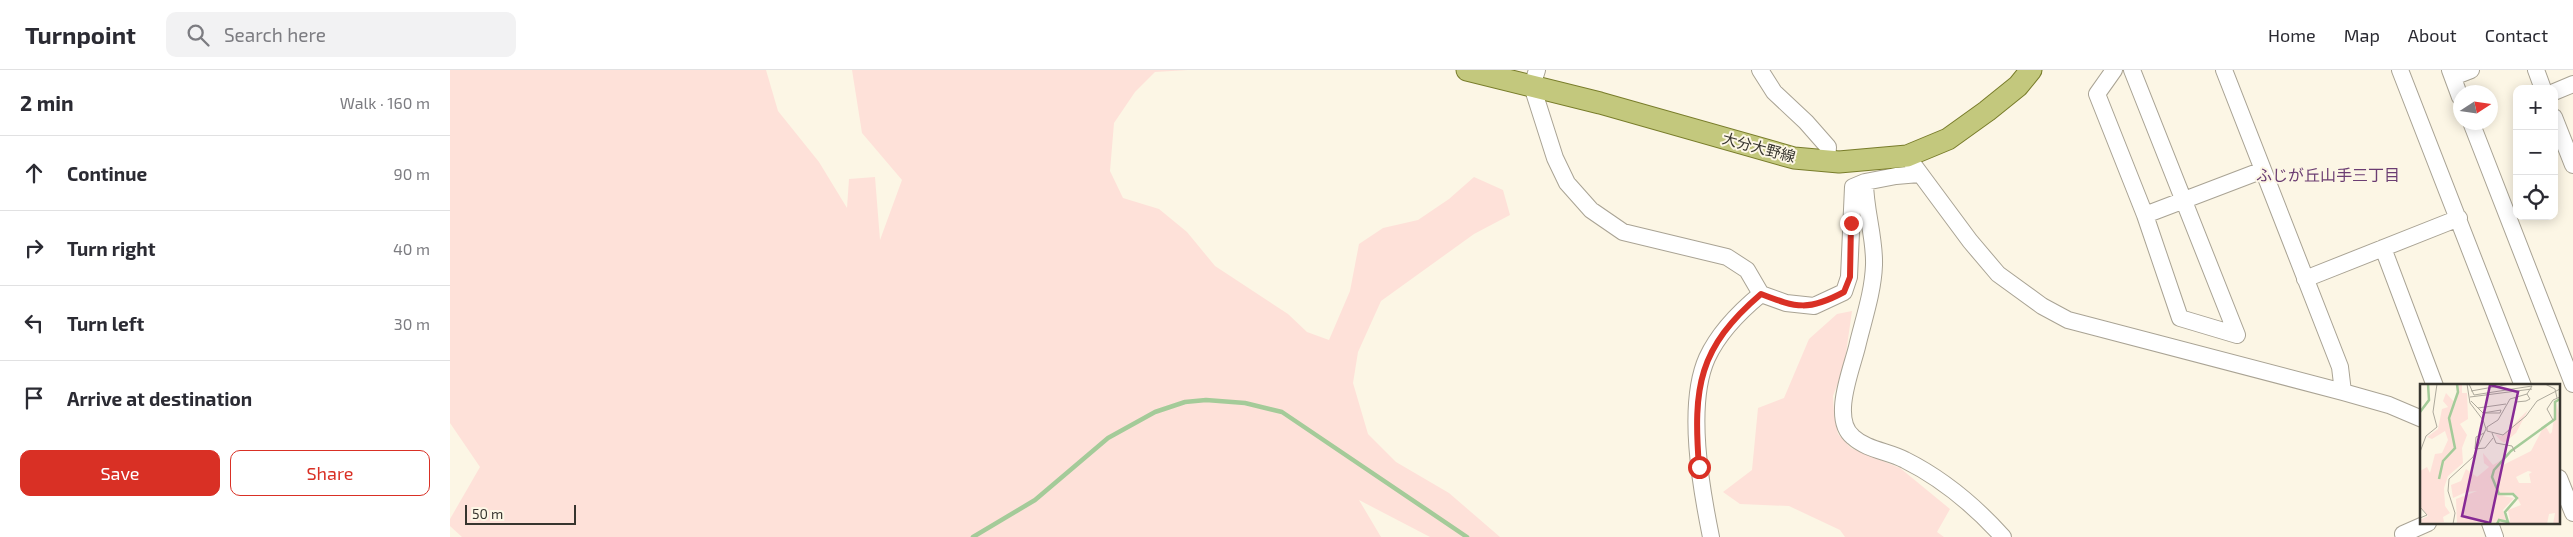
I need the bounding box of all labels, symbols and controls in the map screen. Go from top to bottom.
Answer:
search box [166,12,516,57]
text: Turnpoint [25,20,136,49]
icon: search [184,21,212,49]
text: Search here [224,23,326,46]
text: Home [2268,24,2316,46]
text: Map [2344,24,2380,46]
text: About [2408,24,2457,46]
text: Contact [2485,24,2548,46]
north arrow [2453,85,2498,130]
map controls [2513,85,2558,220]
button: + [2513,85,2558,130]
text: 2 min [20,90,74,115]
text: Walk · 160 m [340,93,430,112]
street label: 大分大野線 [1720,129,1798,165]
button: − [2513,130,2558,175]
icon: ahead [20,159,48,187]
text: Continue [67,162,147,185]
text: 90 m [394,164,430,183]
district label: ふじが丘山手三丁目 [2256,165,2400,184]
button: locate [2513,175,2558,220]
route end [1840,212,1863,235]
icon: right [20,234,48,262]
text: Turn right [67,237,155,260]
text: 40 m [393,239,430,258]
icon: left [20,309,48,337]
text: Turn left [67,312,144,335]
text: 30 m [394,314,430,333]
icon: arrive [20,384,48,412]
inset map [2420,384,2560,524]
text: Arrive at destination [67,387,252,410]
button: Save [20,450,220,496]
button: Share [230,450,430,496]
route start [1688,456,1711,479]
scale bar [465,502,576,525]
text: 50 m [472,505,503,522]

